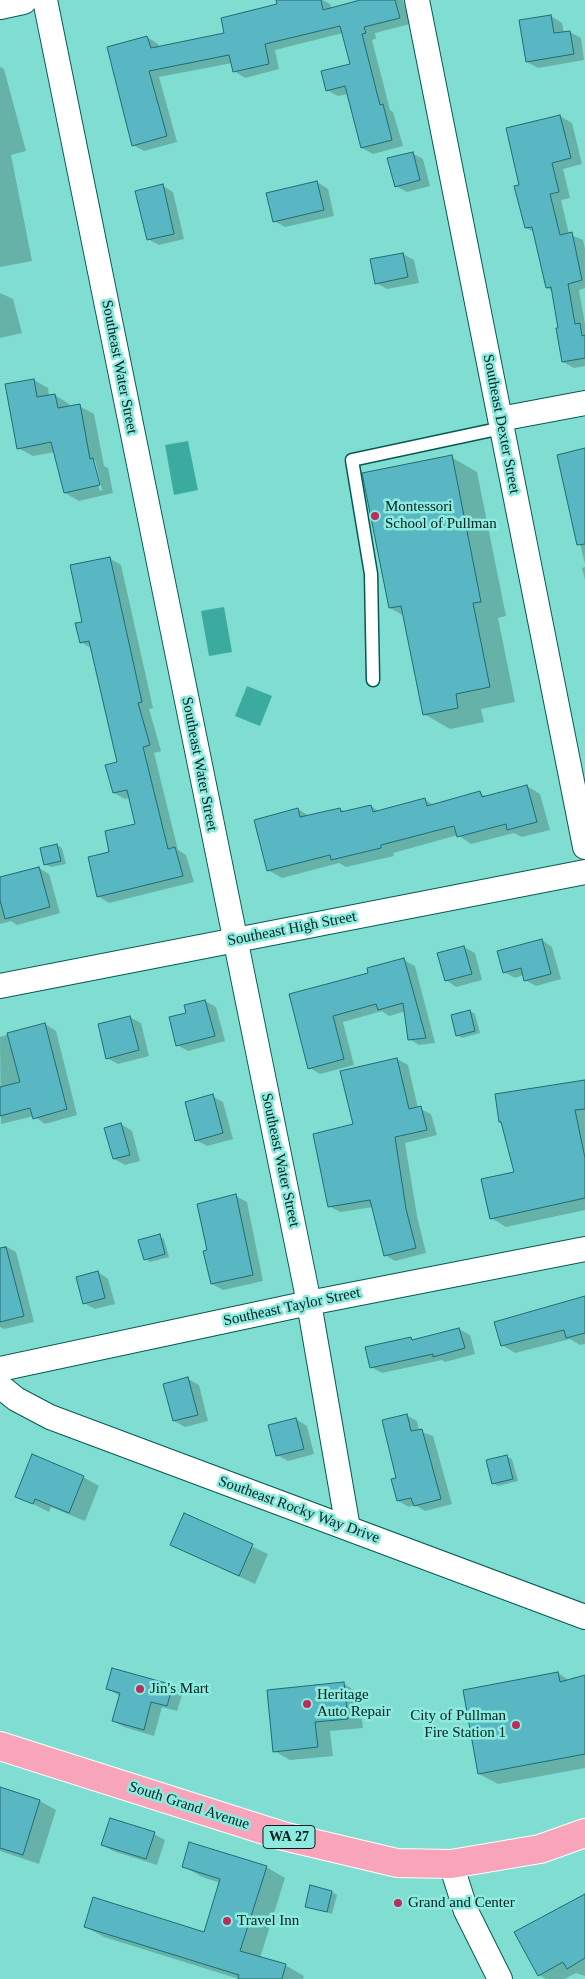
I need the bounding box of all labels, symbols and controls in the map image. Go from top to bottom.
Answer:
street label: Southeast Water Street [97,298,141,436]
street label: Southeast Dexter Street [479,353,523,495]
place label: Montessori School of Pullman [385,498,497,533]
marker: Montessori School of Pullman [369,510,381,522]
street label: Southeast Water Street [177,695,221,833]
street label: Southeast High Street [226,908,358,950]
street label: Southeast Water Street [257,1091,303,1229]
street label: Southeast Taylor Street [222,1284,362,1330]
street label: Southeast Rocky Way Drive [216,1472,382,1548]
place label: Jin's Mart [150,1680,209,1698]
marker: Jin's Mart [134,1683,146,1695]
place label: Heritage Auto Repair [317,1686,391,1721]
marker: Heritage Auto Repair [301,1698,313,1710]
place label: City of Pullman Fire Station 1 [410,1707,506,1742]
marker: City of Pullman Fire Station 1 [510,1719,522,1731]
street label: South Grand Avenue [127,1778,251,1834]
road number: WA 27 [263,1825,315,1848]
place label: Grand and Center [408,1894,515,1912]
marker: Grand and Center [392,1897,404,1909]
place label: Travel Inn [237,1912,299,1930]
marker: Travel Inn [221,1915,233,1927]

